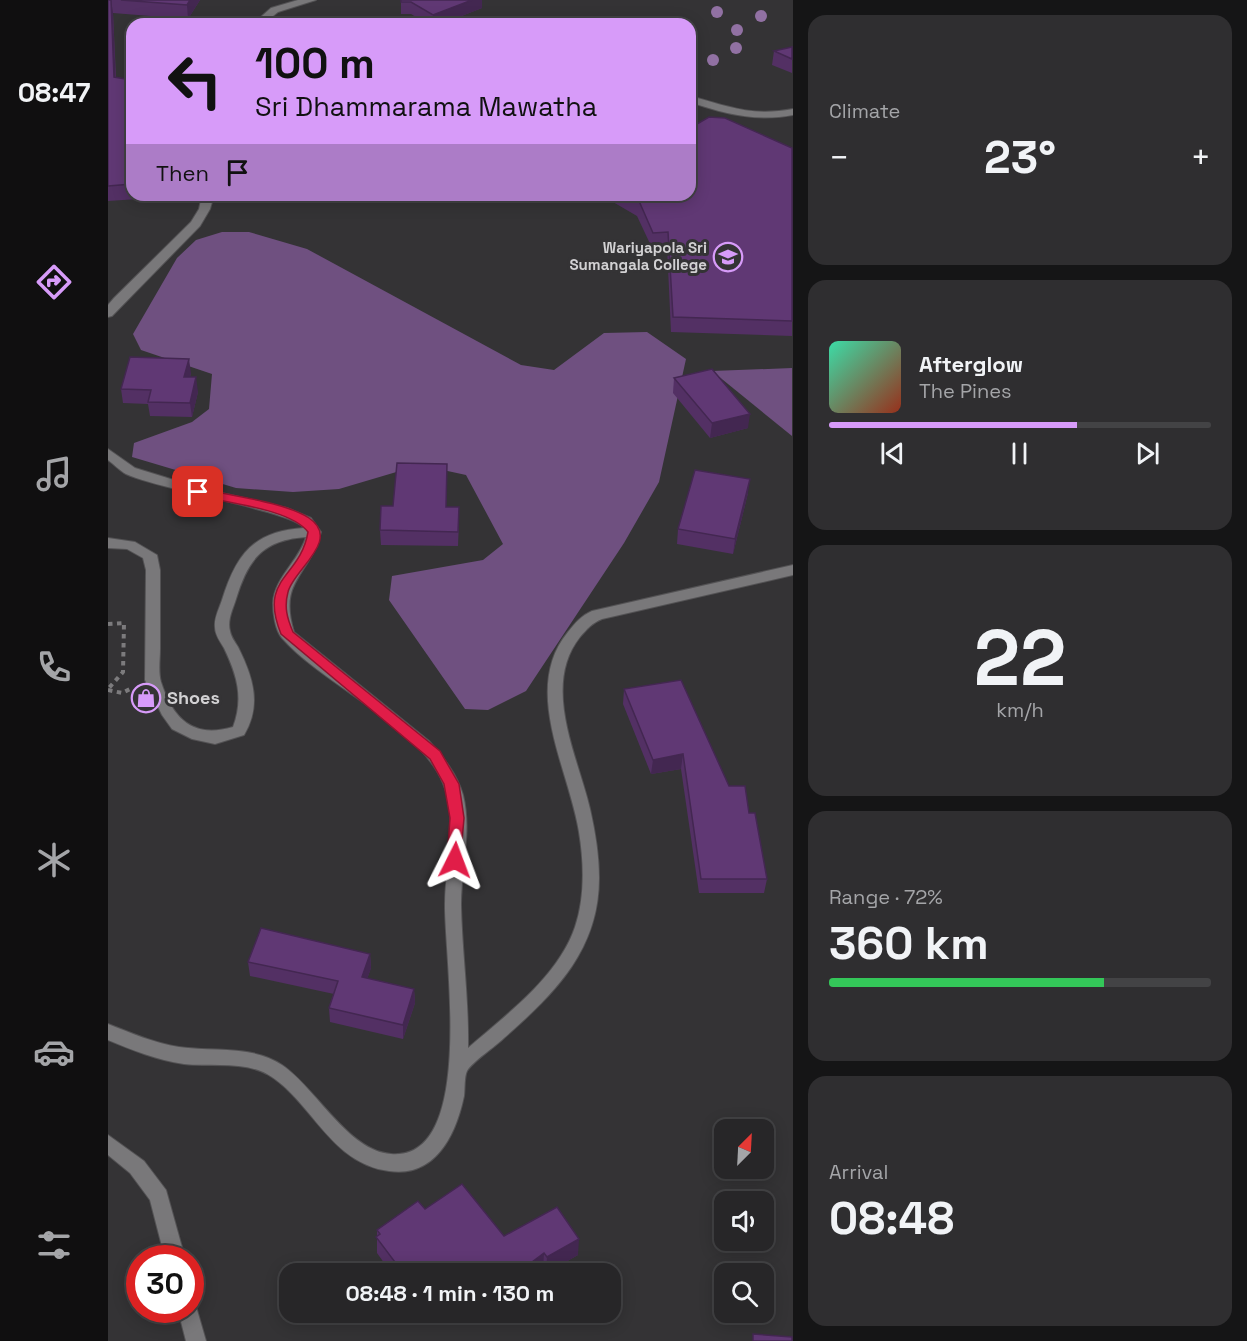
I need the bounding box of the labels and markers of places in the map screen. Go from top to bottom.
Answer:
place label: Wariyapola Sri Sumangala College [570,238,707,274]
school or university icon: Wariyapola Sri Sumangala College [712,241,744,273]
pin [172,466,223,517]
shop icon: Shoes [130,682,162,714]
place label: Shoes [167,686,220,709]

